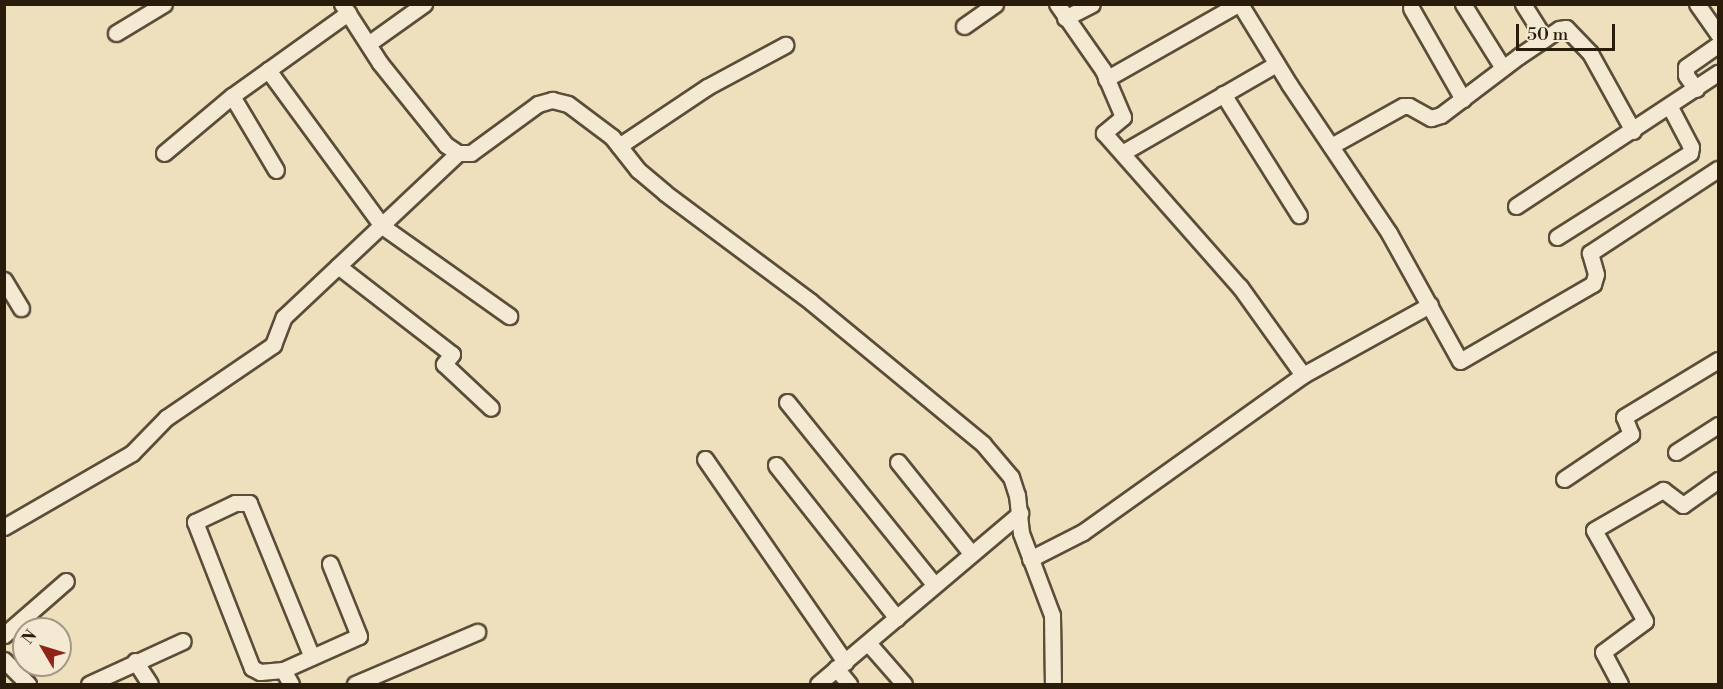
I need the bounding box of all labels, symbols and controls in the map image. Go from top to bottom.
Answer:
scale bar [1519,12,1618,50]
text: 50 m [1527,23,1568,46]
north arrow [12,617,72,677]
text: N [18,626,41,648]

